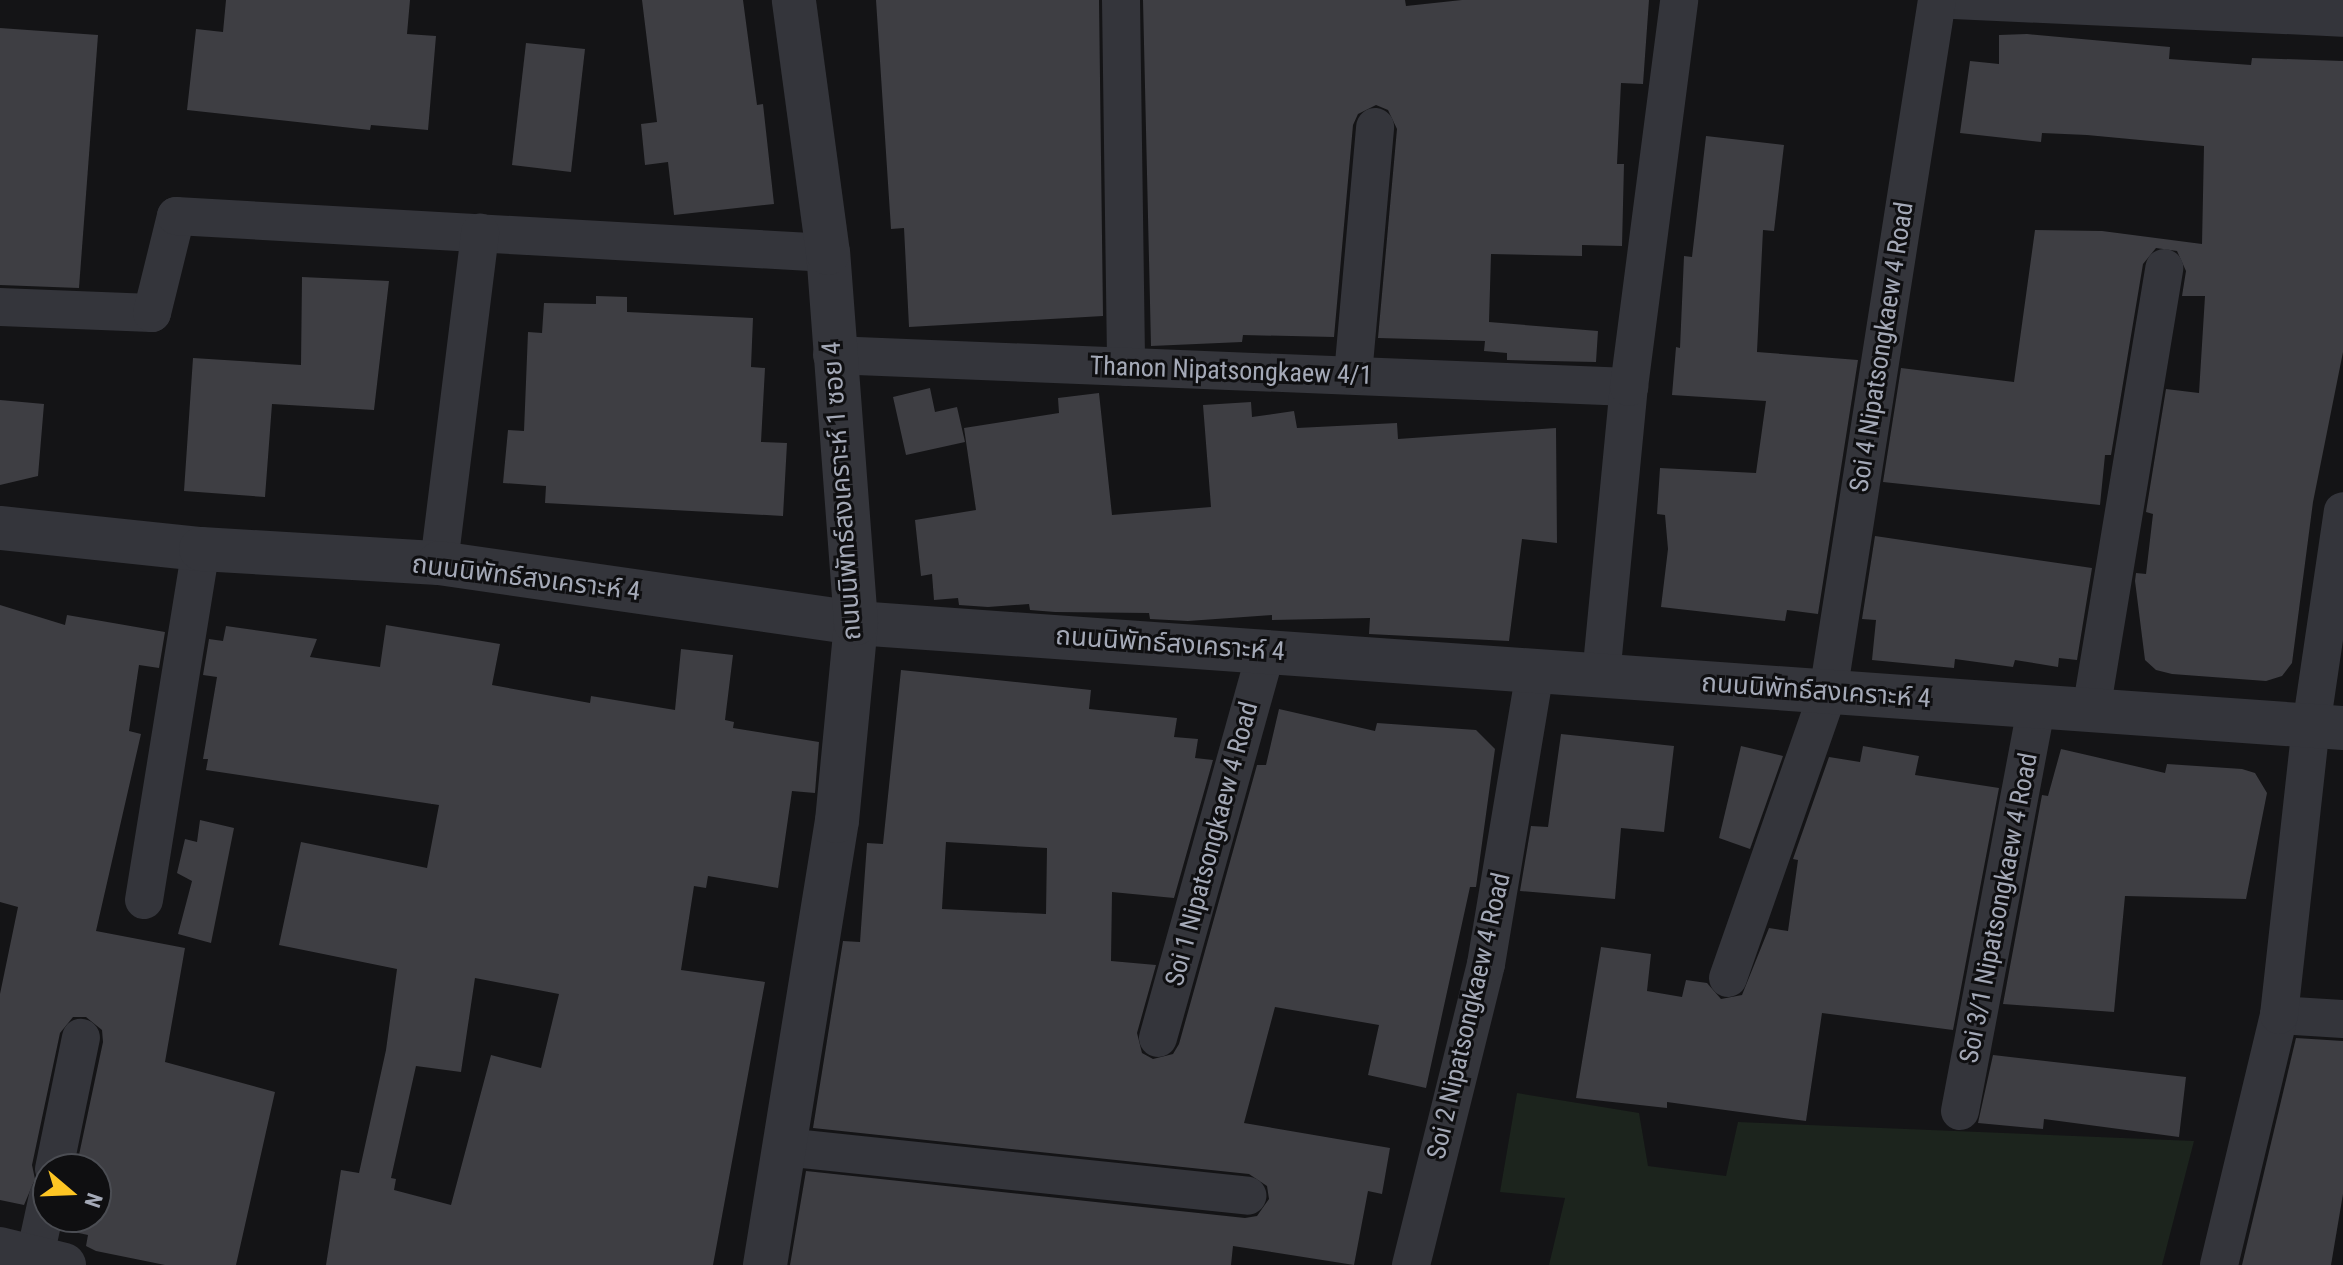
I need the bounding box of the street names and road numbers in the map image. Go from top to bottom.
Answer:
street label: Soi 4 Nipatsongkaew 4 Road [1844,200,1920,494]
street label: ถนนนิพัทธ์สงเคราะห์ 1 ซอย 4 [816,341,868,641]
street label: Thanon Nipatsongkaew 4/1 [1089,350,1373,392]
street label: ถนนนิพัทธ์สงเคราะห์ 4 [410,549,642,607]
street label: ถนนนิพัทธ์สงเคราะห์ 4 [1054,620,1286,668]
street label: ถนนนิพัทธ์สงเคราะห์ 4 [1700,667,1932,715]
street label: Soi 1 Nipatsongkaew 4 Road [1159,699,1265,989]
street label: Soi 3/1 Nipatsongkaew 4 Road [1954,750,2044,1066]
street label: Soi 2 Nipatsongkaew 4 Road [1421,870,1517,1162]

